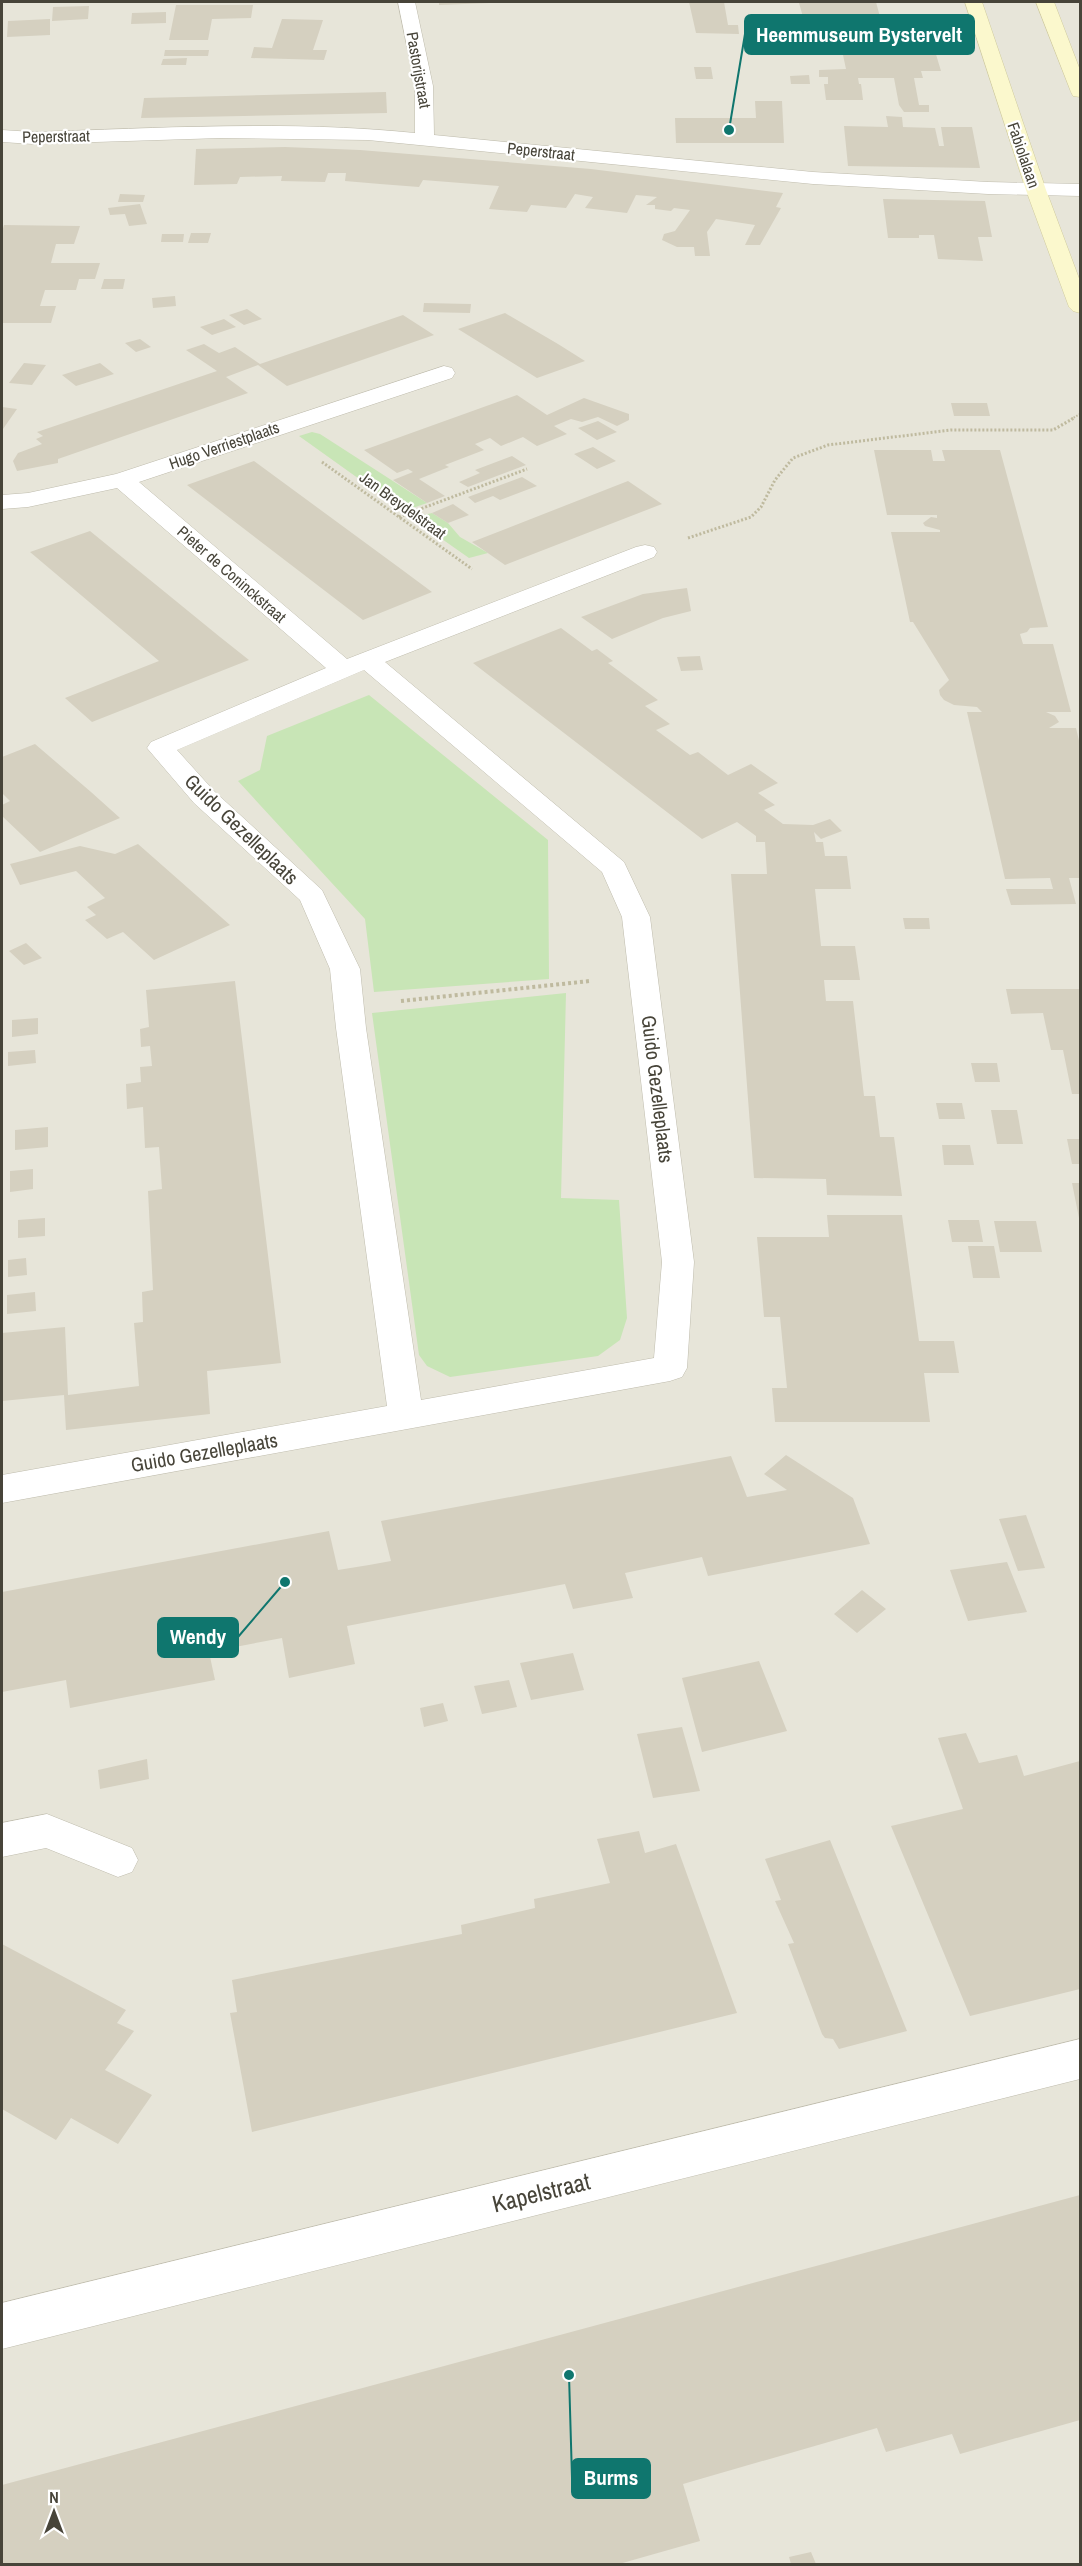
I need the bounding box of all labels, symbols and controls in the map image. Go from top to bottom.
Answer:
callout: Heemmuseum Bystervelt [745,15,974,54]
text: Heemmuseum Bystervelt [756,20,962,49]
street label: Pastorijstraat [401,30,437,110]
street label: Fabiolalaan [1003,119,1045,191]
street label: Peperstraat [22,124,90,148]
street label: Peperstraat [506,137,576,166]
street label: Hugo Verriestplaats [166,416,282,474]
street label: Jan Breydelstraat [355,466,451,544]
street label: Pieter de Coninckstraat [173,520,291,628]
street label: Guido Gezelleplaats [179,768,305,890]
street label: Guido Gezelleplaats [636,1014,680,1164]
street label: Guido Gezelleplaats [128,1426,280,1478]
callout: Wendy [158,1618,238,1657]
text: Wendy [170,1622,226,1651]
street label: Kapelstraat [489,2164,594,2220]
callout: Burms [572,2459,650,2498]
text: Burms [584,2463,638,2492]
north arrow [24,2482,84,2542]
text: N [49,2486,59,2508]

